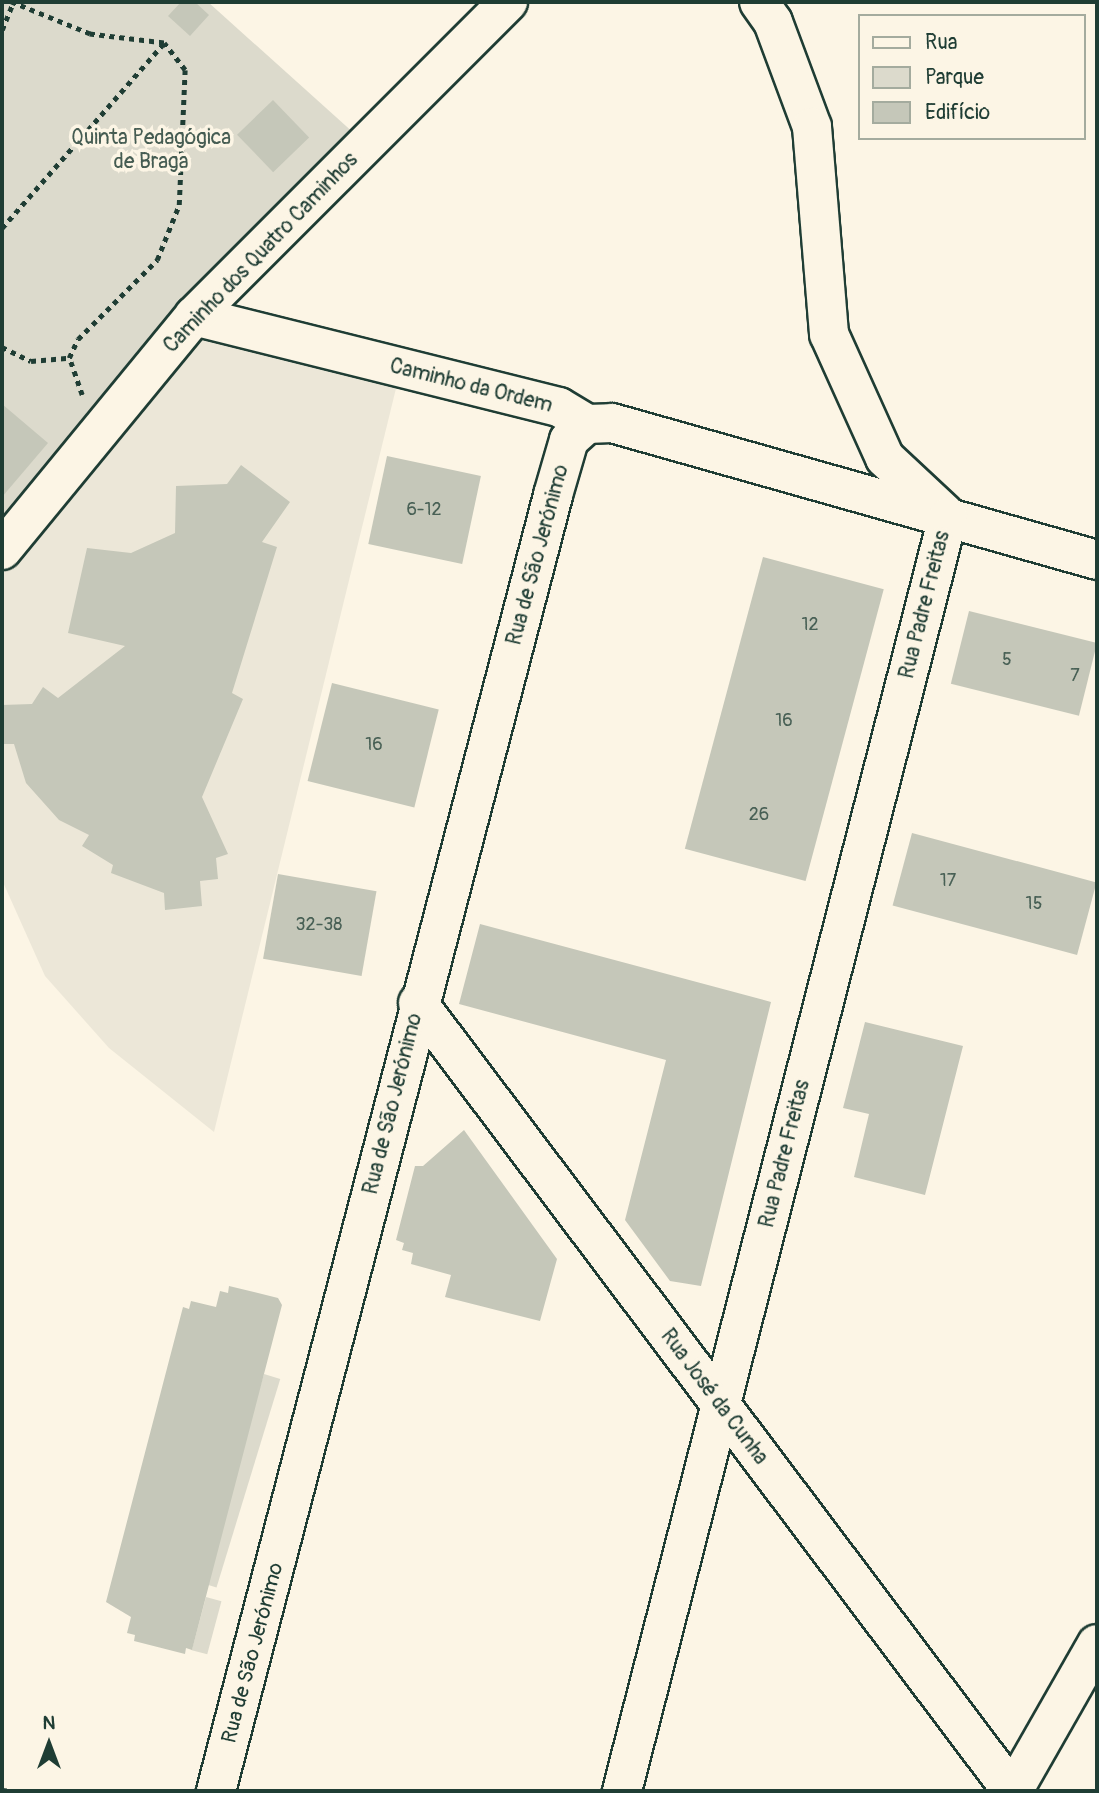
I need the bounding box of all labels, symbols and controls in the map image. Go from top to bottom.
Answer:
legend [858,14,1085,140]
text: Rua [925,29,958,56]
text: Parque [925,64,984,91]
text: Edifício [925,99,990,126]
park label: Quinta Pedagógica de Braga [71,125,231,175]
street label: Caminho dos Quatro Caminhos [159,148,363,358]
street label: Caminho da Ordem [387,354,555,418]
street label: Rua de São Jerónimo [502,462,574,648]
house number: 6-12 [406,499,442,521]
street label: Rua Padre Freitas [894,529,956,681]
house number: 12 [801,614,819,636]
house number: 5 [1002,649,1012,671]
house number: 7 [1070,665,1080,687]
house number: 16 [775,710,793,732]
house number: 16 [365,734,383,756]
house number: 26 [749,804,769,826]
house number: 17 [940,870,956,892]
house number: 15 [1026,893,1042,915]
house number: 32-38 [296,914,342,936]
street label: Rua de São Jerónimo [358,1011,428,1197]
street label: Rua Padre Freitas [754,1078,816,1230]
street label: Rua José da Cunha [655,1324,773,1470]
street label: Rua de São Jerónimo [217,1560,289,1746]
north arrow [14,1709,84,1779]
text: N [43,1711,55,1735]

